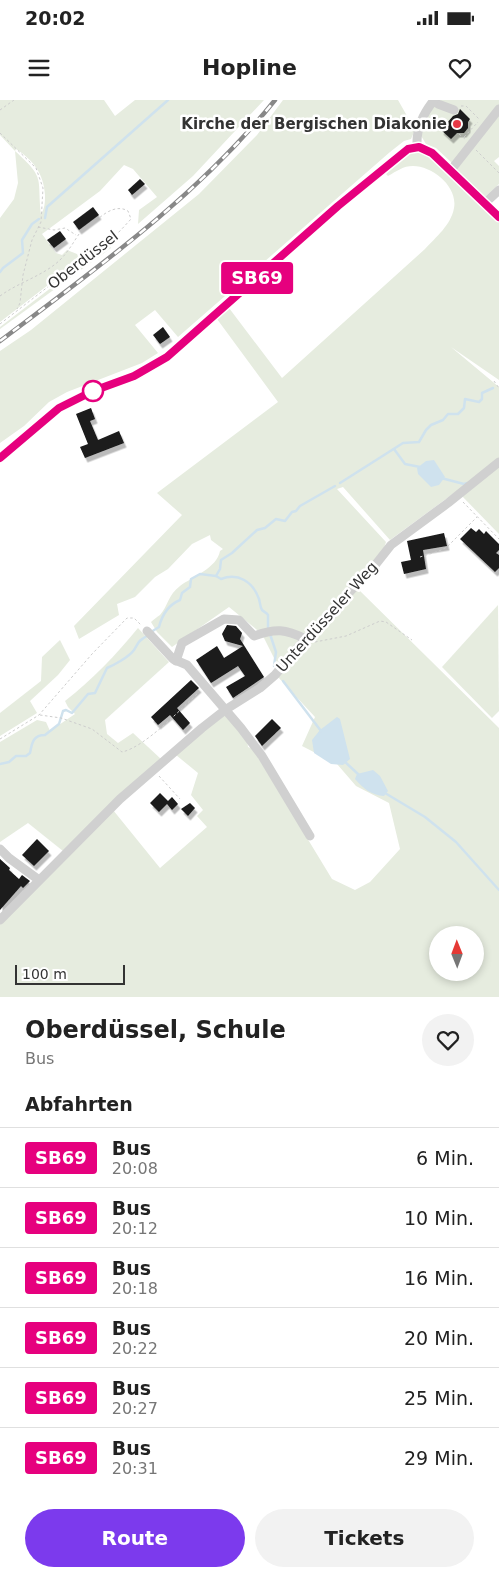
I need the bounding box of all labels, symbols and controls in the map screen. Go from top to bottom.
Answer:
text: 20:02 [25,7,85,29]
icon: menu [25,54,53,82]
icon: heart [446,54,474,82]
text: Hopline [202,55,297,80]
place label: Kirche der Bergischen Diakonie [181,115,447,133]
marker: Kirche der Bergischen Diakonie [451,118,463,130]
street label: Oberdüssel [44,227,122,293]
line badge: SB69 [222,262,292,294]
text: SB69 [231,267,283,288]
unlabelled marker [82,380,104,402]
street label: Unterdüsseler Weg [273,558,381,676]
north arrow [429,926,484,981]
map controls [429,926,484,981]
scale bar [15,962,125,985]
text: 100 m [22,966,67,982]
button: heart [422,1014,474,1066]
text: Oberdüssel, Schule [25,1016,286,1044]
text: Bus [25,1049,54,1068]
text: Abfahrten [25,1093,133,1115]
text: Bus [112,1137,151,1159]
text: SB69 [35,1147,87,1168]
text: 6 Min. [416,1147,474,1169]
text: 20:08 [112,1159,158,1178]
text: Bus [112,1197,151,1219]
text: SB69 [35,1207,87,1228]
text: 10 Min. [404,1207,474,1229]
text: 20:12 [112,1219,158,1238]
text: Bus [112,1257,151,1279]
text: SB69 [35,1267,87,1288]
text: 16 Min. [404,1267,474,1289]
text: 20:18 [112,1279,158,1298]
text: Bus [112,1317,151,1339]
text: SB69 [35,1327,87,1348]
text: 20 Min. [404,1327,474,1349]
text: 20:22 [112,1339,158,1358]
text: Bus [112,1377,151,1399]
text: SB69 [35,1387,87,1408]
text: 25 Min. [404,1387,474,1409]
text: 20:27 [112,1399,158,1418]
text: Bus [112,1437,151,1459]
text: SB69 [35,1447,87,1468]
text: 29 Min. [404,1447,474,1469]
text: 20:31 [112,1459,158,1478]
button: Route [25,1509,245,1567]
button: Tickets [255,1509,474,1567]

